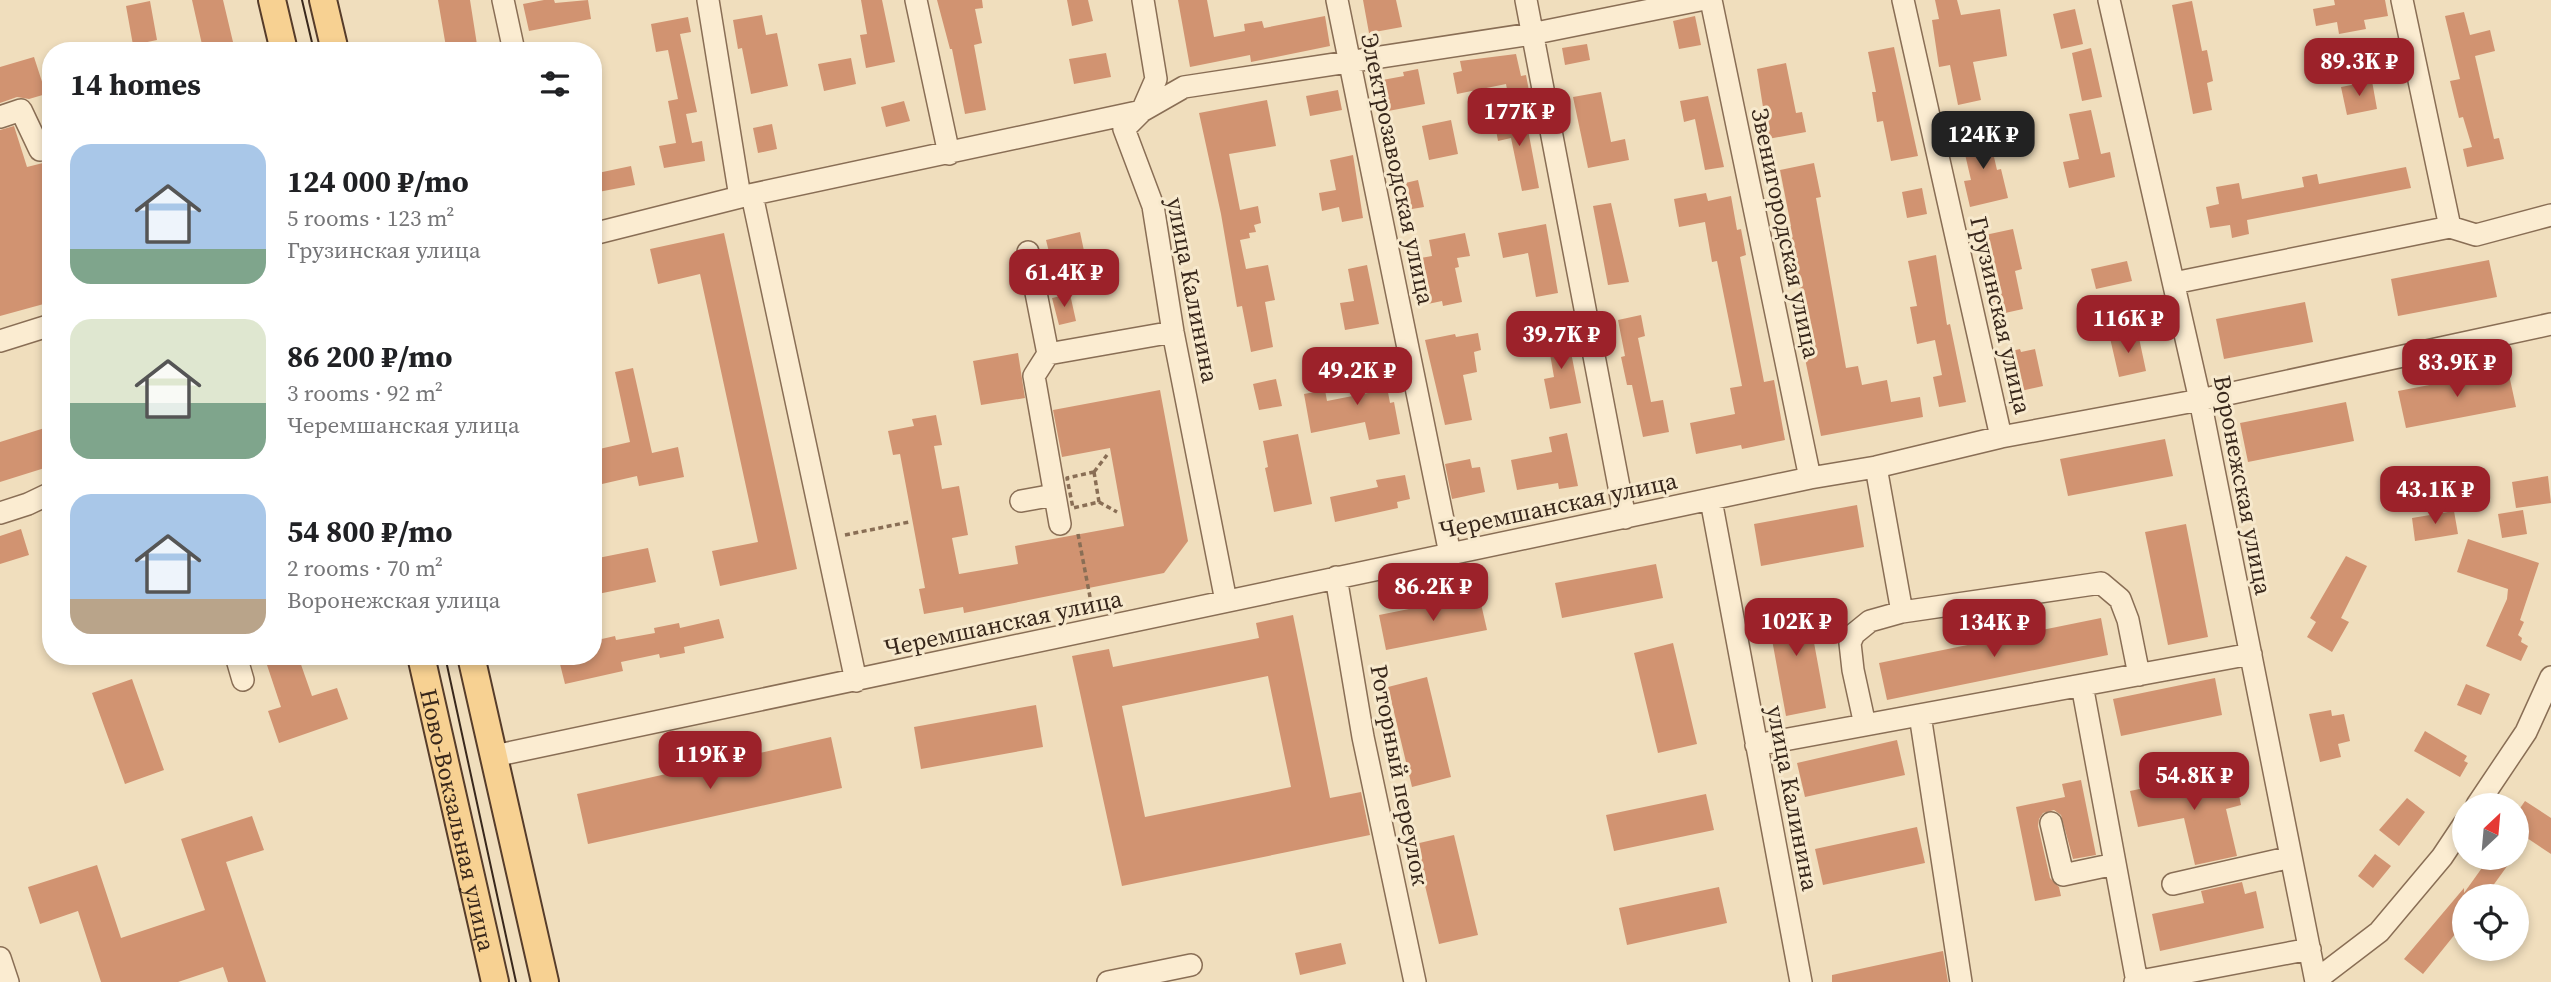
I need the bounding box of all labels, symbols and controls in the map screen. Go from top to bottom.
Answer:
street label: Электрозаводская улица [1353,30,1443,308]
pin: 89.3K ₽ [2294,38,2424,98]
text: 89.3K ₽ [2320,45,2398,77]
text: 14 homes [70,64,201,105]
icon: filters [536,65,574,103]
pin: 177K ₽ [1462,88,1576,148]
text: 177K ₽ [1484,95,1554,127]
street label: Звенигородская улица [1743,105,1829,362]
pin: 124K ₽ [1926,111,2040,171]
text: 124K ₽ [1948,118,2018,150]
text: 124 000 ₽/mo [287,161,469,202]
icon: home [126,172,210,256]
street label: улица Калинина [1159,194,1227,386]
text: 5 rooms · 123 m² [287,202,454,234]
street label: Грузинская улица [1962,213,2040,418]
text: Грузинская улица [287,234,481,266]
pin: 61.4K ₽ [999,250,1129,309]
text: 61.4K ₽ [1025,256,1103,288]
pin: 116K ₽ [2071,296,2185,355]
text: 116K ₽ [2093,302,2163,334]
pin: 39.7K ₽ [1496,312,1626,371]
text: 39.7K ₽ [1522,318,1600,350]
text: 86 200 ₽/mo [287,336,452,377]
pin: 83.9K ₽ [2392,340,2522,399]
text: 83.9K ₽ [2418,346,2496,378]
icon: home [126,347,210,431]
pin: 49.2K ₽ [1292,348,1422,407]
text: 49.2K ₽ [1318,354,1396,386]
street label: Воронежская улица [2206,372,2281,598]
text: 3 rooms · 92 m² [287,377,443,409]
text: Черемшанская улица [287,409,520,441]
street label: Черемшанская улица [1436,463,1681,546]
pin: 43.1K ₽ [2370,466,2500,526]
text: 43.1K ₽ [2396,473,2474,505]
text: 54 800 ₽/mo [287,511,452,552]
icon: home [126,522,210,606]
text: 2 rooms · 70 m² [287,552,443,584]
pin: 86.2K ₽ [1368,564,1498,623]
text: 86.2K ₽ [1394,570,1472,602]
street label: Черемшанская улица [881,581,1126,664]
text: Воронежская улица [287,584,501,616]
pin: 102K ₽ [1739,598,1853,658]
pin: 134K ₽ [1937,600,2051,659]
text: 102K ₽ [1761,605,1831,637]
text: 134K ₽ [1959,606,2029,638]
street label: Роторный переулок [1362,662,1438,888]
street label: Ново-Вокзальная улица [412,685,504,955]
street label: улица Калинина [1759,702,1827,894]
pin: 119K ₽ [653,732,767,791]
text: 119K ₽ [675,738,745,770]
pin: 54.8K ₽ [2129,752,2259,812]
text: 54.8K ₽ [2155,759,2233,791]
north arrow [2452,793,2529,870]
map controls [2452,793,2529,961]
button: locate [2452,884,2529,961]

